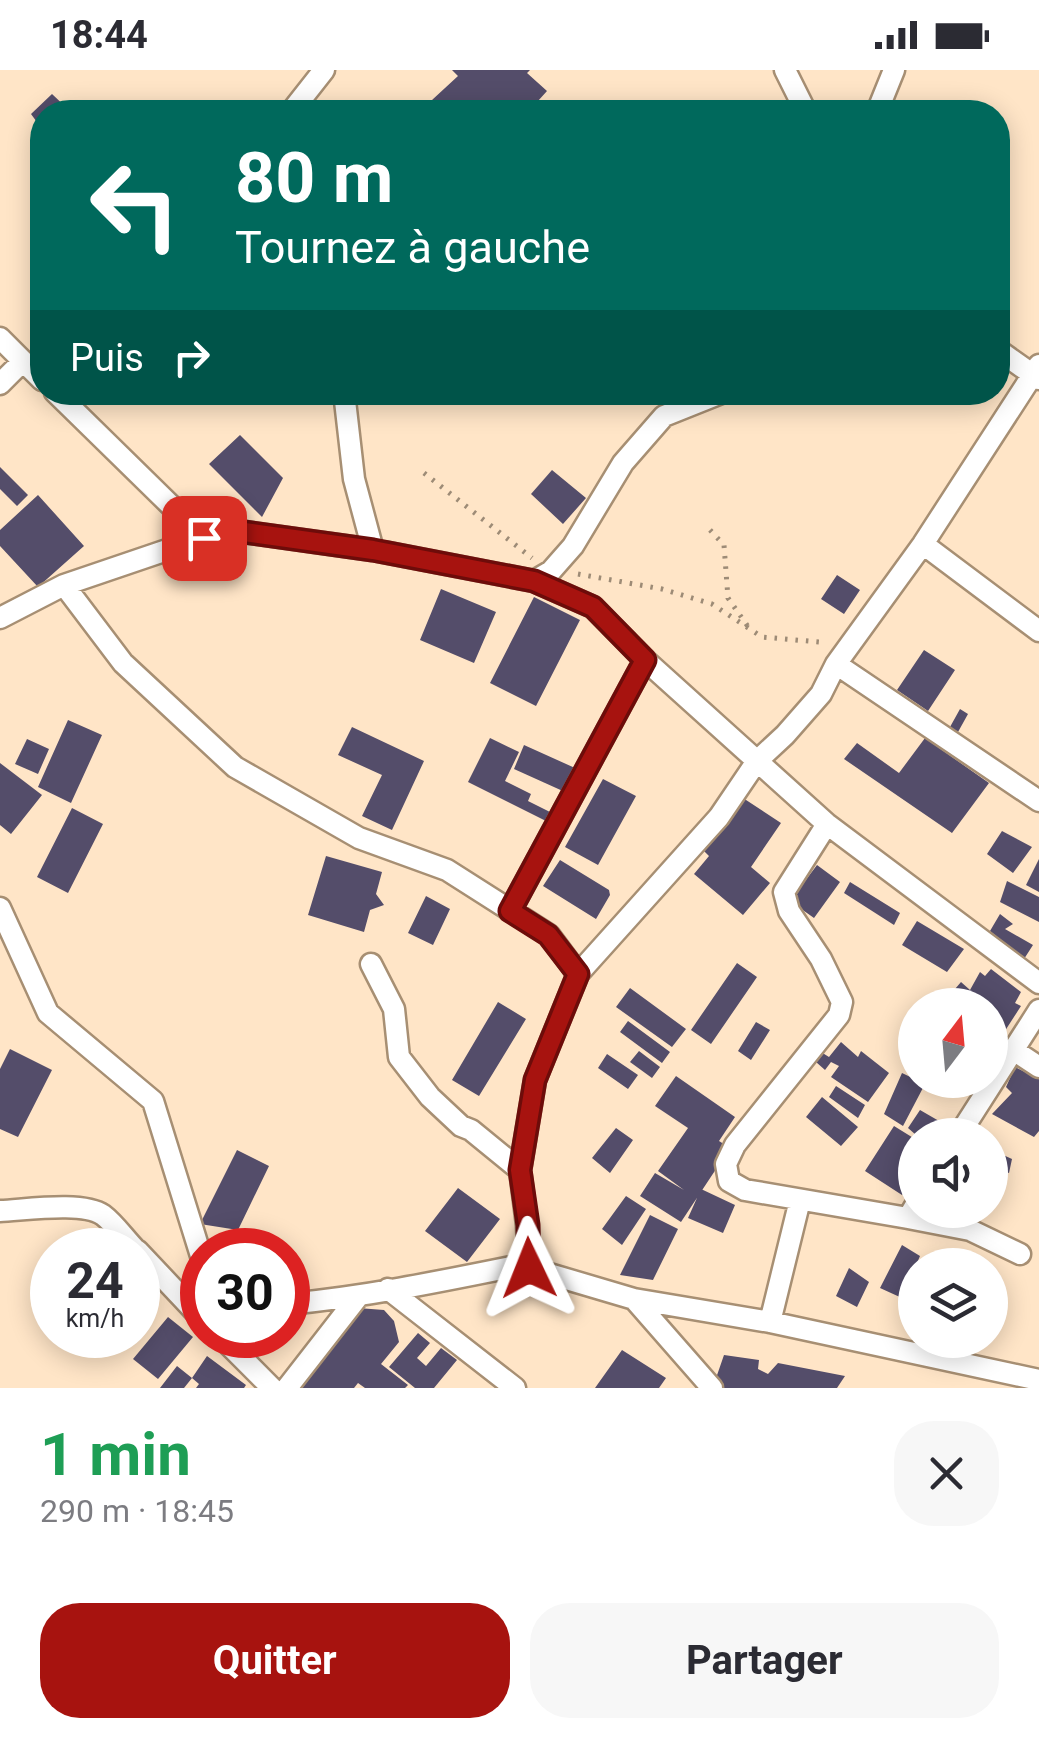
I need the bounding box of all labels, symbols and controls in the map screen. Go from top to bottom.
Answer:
text: 18:44 [50,13,148,57]
text: 80 m [235,137,393,219]
icon: left [70,140,200,270]
text: Tournez à gauche [235,221,590,274]
icon: right [164,330,219,385]
text: Puis [70,336,144,380]
pin [162,496,247,581]
icon: arrive [177,511,232,566]
north arrow [898,988,1008,1098]
map controls [898,988,1008,1358]
button: sound [898,1118,1008,1228]
position arrow [477,1216,581,1320]
speed limit sign: 30 [180,1228,310,1358]
button: layers [898,1248,1008,1358]
text: 24 [66,1252,124,1310]
text: km/h [66,1304,124,1333]
text: 1 min [40,1419,191,1490]
button: close [894,1421,999,1526]
text: 290 m · 18:45 [40,1492,234,1530]
button: Quitter [40,1603,510,1718]
button: Partager [530,1603,999,1718]

